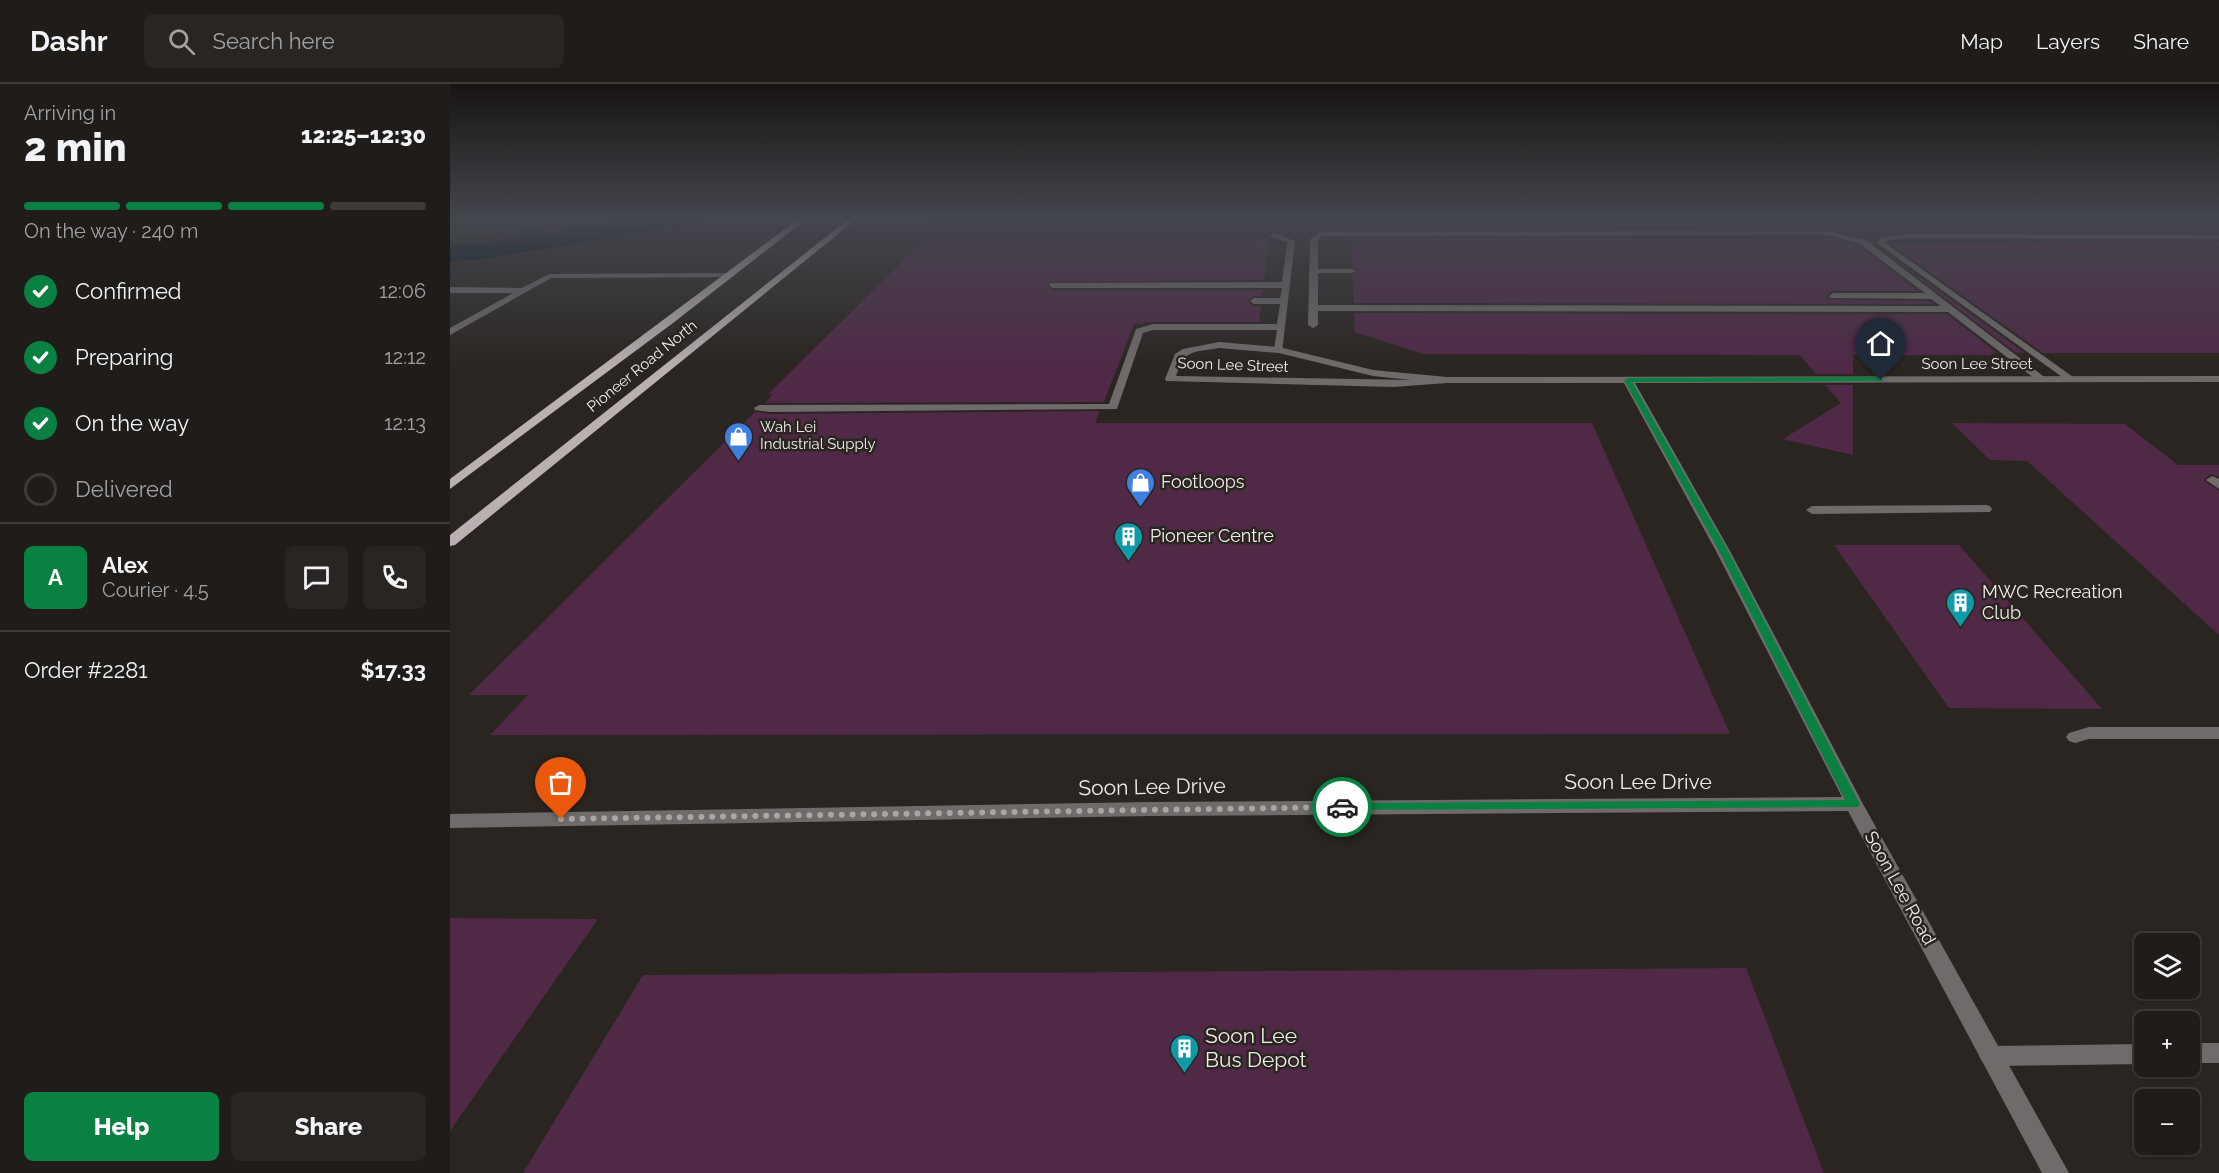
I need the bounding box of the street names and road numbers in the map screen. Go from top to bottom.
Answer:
street label: Pioneer Road North [584,316,700,416]
street label: Soon Lee Street [1177,354,1289,376]
street label: Soon Lee Street [1921,355,2033,373]
street label: Soon Lee Drive [1564,769,1712,794]
street label: Soon Lee Drive [1078,773,1226,800]
street label: Soon Lee Road [1861,827,1940,948]

